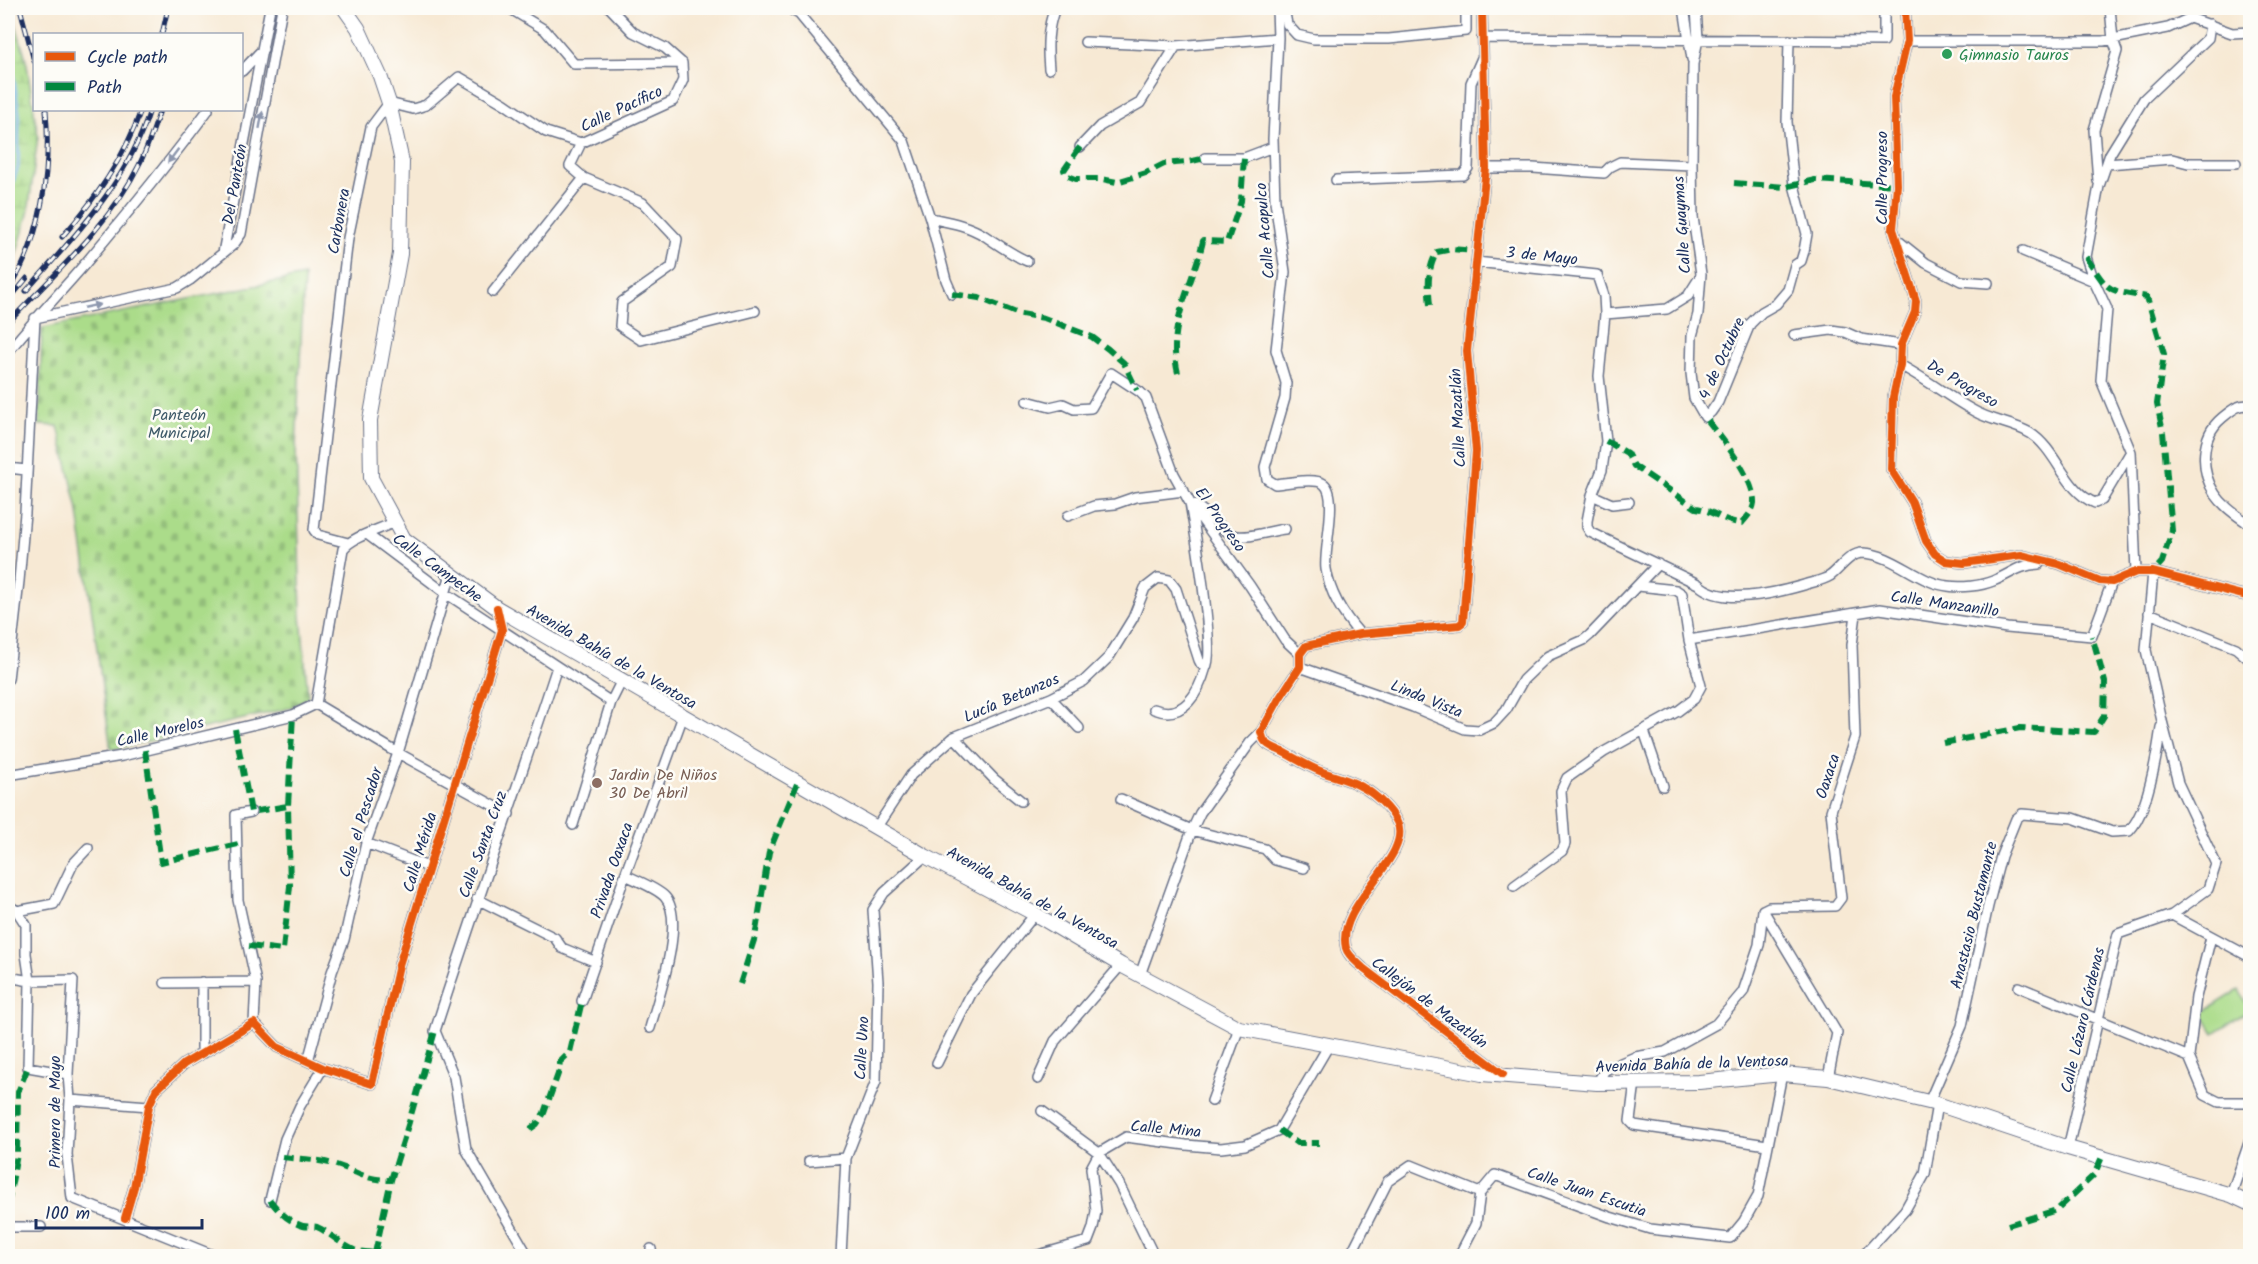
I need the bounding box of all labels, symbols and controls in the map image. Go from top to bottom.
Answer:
legend [33,33,243,111]
place label: Gimnasio Tauros [1959,43,2069,68]
text: Cycle path [87,44,168,73]
marker: Gimnasio Tauros [1940,47,1954,61]
text: Path [87,74,122,103]
street label: Calle Pacífico [576,79,667,139]
one-way arrow [257,110,266,129]
street label: Calle Progreso [1870,131,1895,225]
street label: Del Panteón [216,142,255,227]
one-way arrow [167,148,179,164]
street label: Calle Guaymas [1667,175,1698,275]
street label: Calle Acapulco [1249,182,1282,280]
street label: Carbonera [321,186,358,256]
street label: 3 de Mayo [1505,240,1579,273]
one-way arrow [83,301,102,310]
street label: 4 de Octubre [1692,313,1752,404]
street label: De Progreso [1922,354,2003,415]
street label: Calle Mazatlán [1443,368,1474,468]
park label: Panteón Municipal [148,403,210,446]
street label: El Progreso [1188,482,1252,558]
street label: Calle Campeche [387,527,487,610]
street label: Calle Manzanillo [1889,585,2001,624]
street label: Avenida Bahía de la Ventosa [521,598,701,716]
street label: Lucía Betanzos [960,667,1064,730]
street label: Linda Vista [1387,674,1466,725]
street label: Calle Morelos [114,710,207,755]
street label: Oaxaca [1809,751,1847,802]
street label: Calle el Pescador [333,763,391,881]
place label: Jardin De Niños 30 De Abril [609,763,717,806]
marker: Jardin De Niños 30 De Abril [590,776,604,790]
street label: Calle Santa Cruz [452,787,514,902]
street label: Calle Mérida [396,809,444,896]
street label: Privada Oaxaca [584,819,641,922]
street label: Anastasio Bustamante [1944,839,2005,992]
street label: Avenida Bahía de la Ventosa [942,841,1123,956]
street label: Calle Lázaro Cárdenas [2055,945,2112,1096]
street label: Callejón de Mazatlán [1365,951,1493,1056]
street label: Calle Uno [848,1016,877,1081]
street label: Avenida Bahía de la Ventosa [1595,1049,1789,1080]
street label: Primero de Mayo [43,1055,68,1169]
street label: Calle Mina [1129,1114,1202,1145]
street label: Calle Juan Escutia [1523,1160,1650,1225]
scale bar [36,1192,202,1230]
text: 100 m [45,1200,90,1229]

